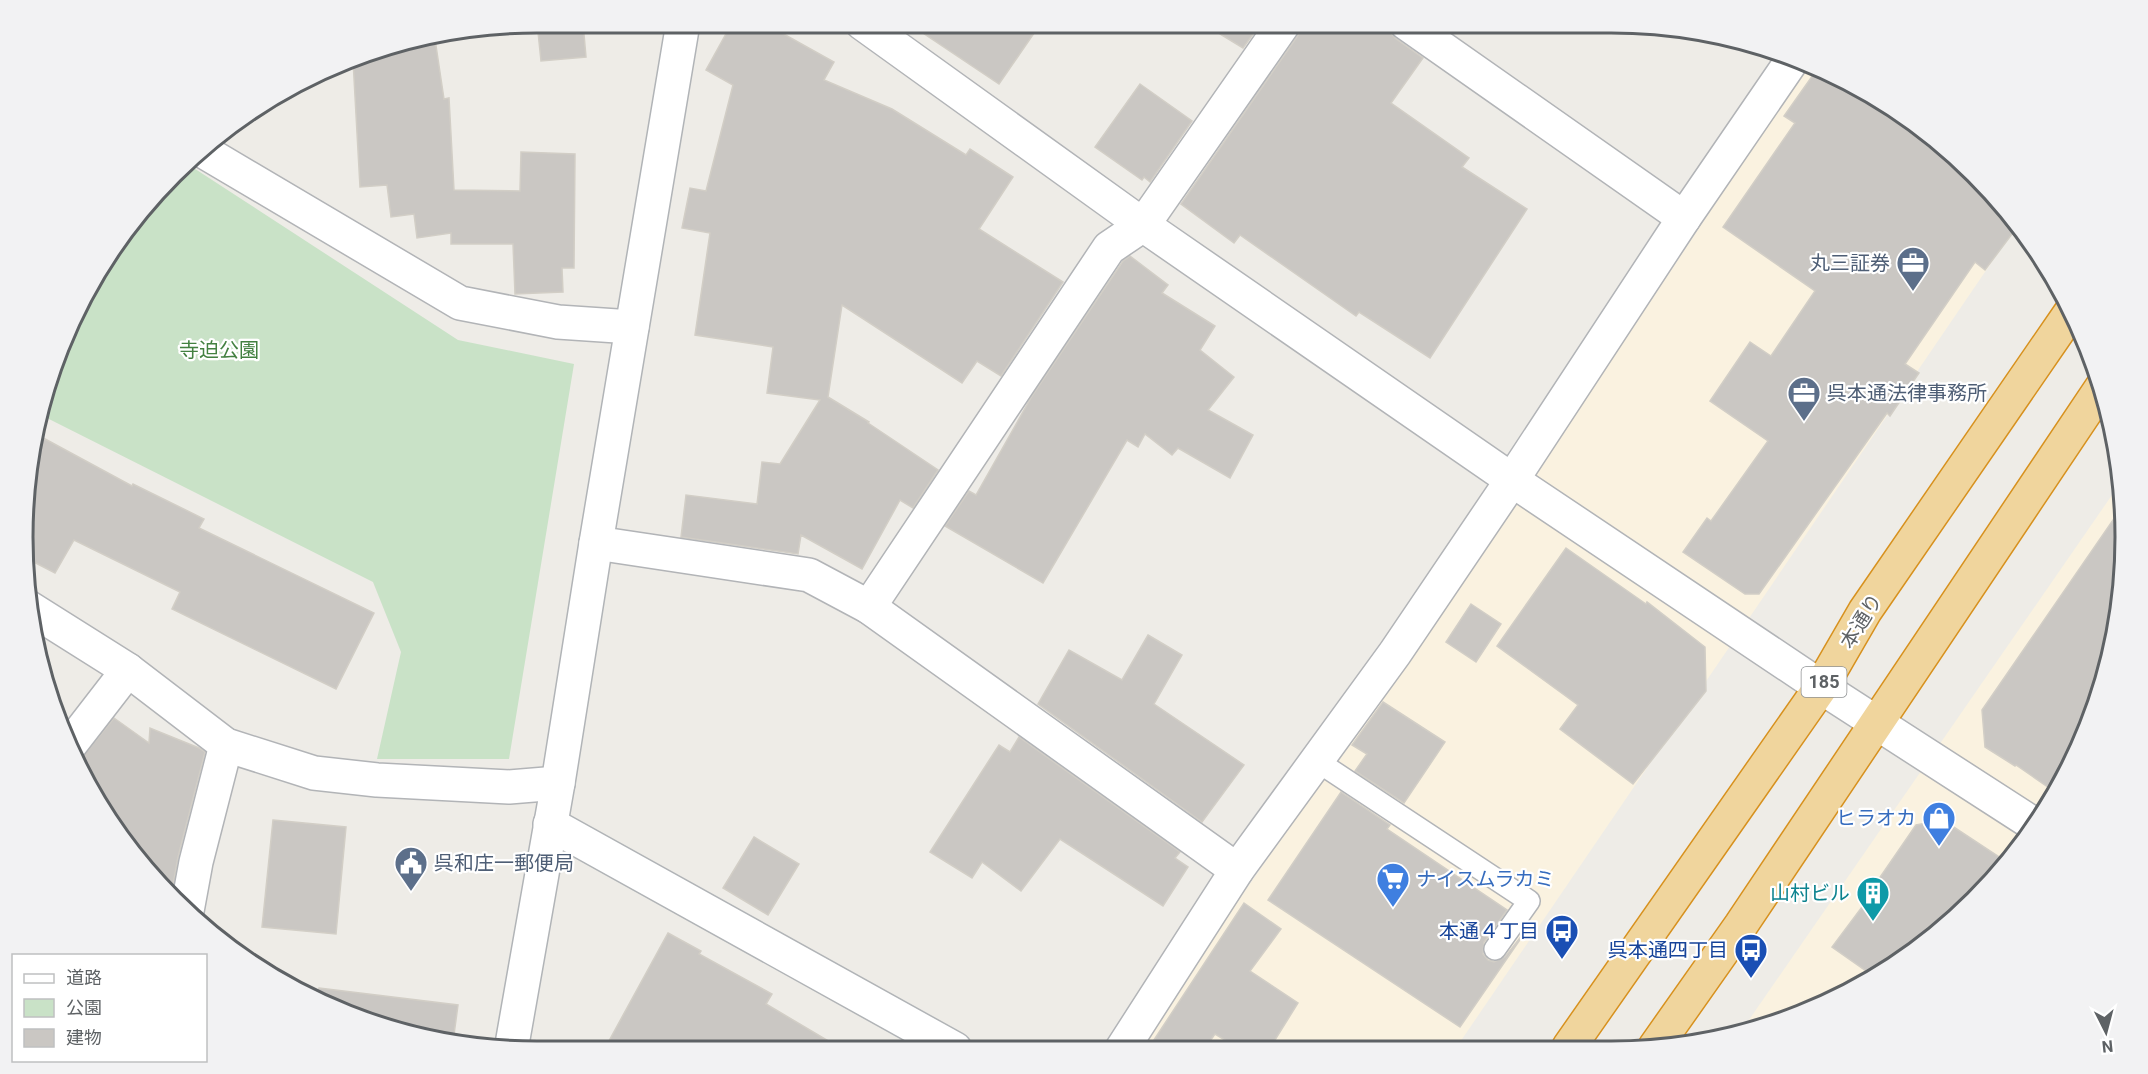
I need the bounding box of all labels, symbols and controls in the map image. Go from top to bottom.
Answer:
office icon: 丸三証券 [1895,245,1931,292]
place label: 丸三証券 [1810,251,1890,275]
park label: 寺迫公園 [179,338,259,362]
office icon: 呉本通法律事務所 [1786,375,1822,422]
place label: 呉本通法律事務所 [1827,381,1987,405]
street label: 本通り [1835,589,1887,653]
road number: 185 [1802,667,1846,697]
shop icon: ヒラオカ [1921,800,1957,847]
place label: ヒラオカ [1836,806,1916,830]
public building icon: 呉和庄一郵便局 [393,845,429,892]
place label: 呉和庄一郵便局 [434,851,574,875]
supermarket icon: ナイスムラカミ [1375,861,1411,908]
place label: ナイスムラカミ [1416,867,1554,891]
building icon: 山村ビル [1855,875,1891,922]
place label: 山村ビル [1770,881,1850,905]
bus stop icon: 本通４丁目 [1544,913,1580,960]
place label: 本通４丁目 [1439,919,1539,943]
bus stop icon: 呉本通四丁目 [1733,932,1769,979]
place label: 呉本通四丁目 [1608,938,1728,962]
legend [12,954,207,1062]
text: 道路 [66,967,102,988]
text: 公園 [66,997,102,1018]
north arrow [2076,1002,2136,1062]
text: 建物 [66,1027,102,1048]
text: N [2101,1036,2114,1056]

